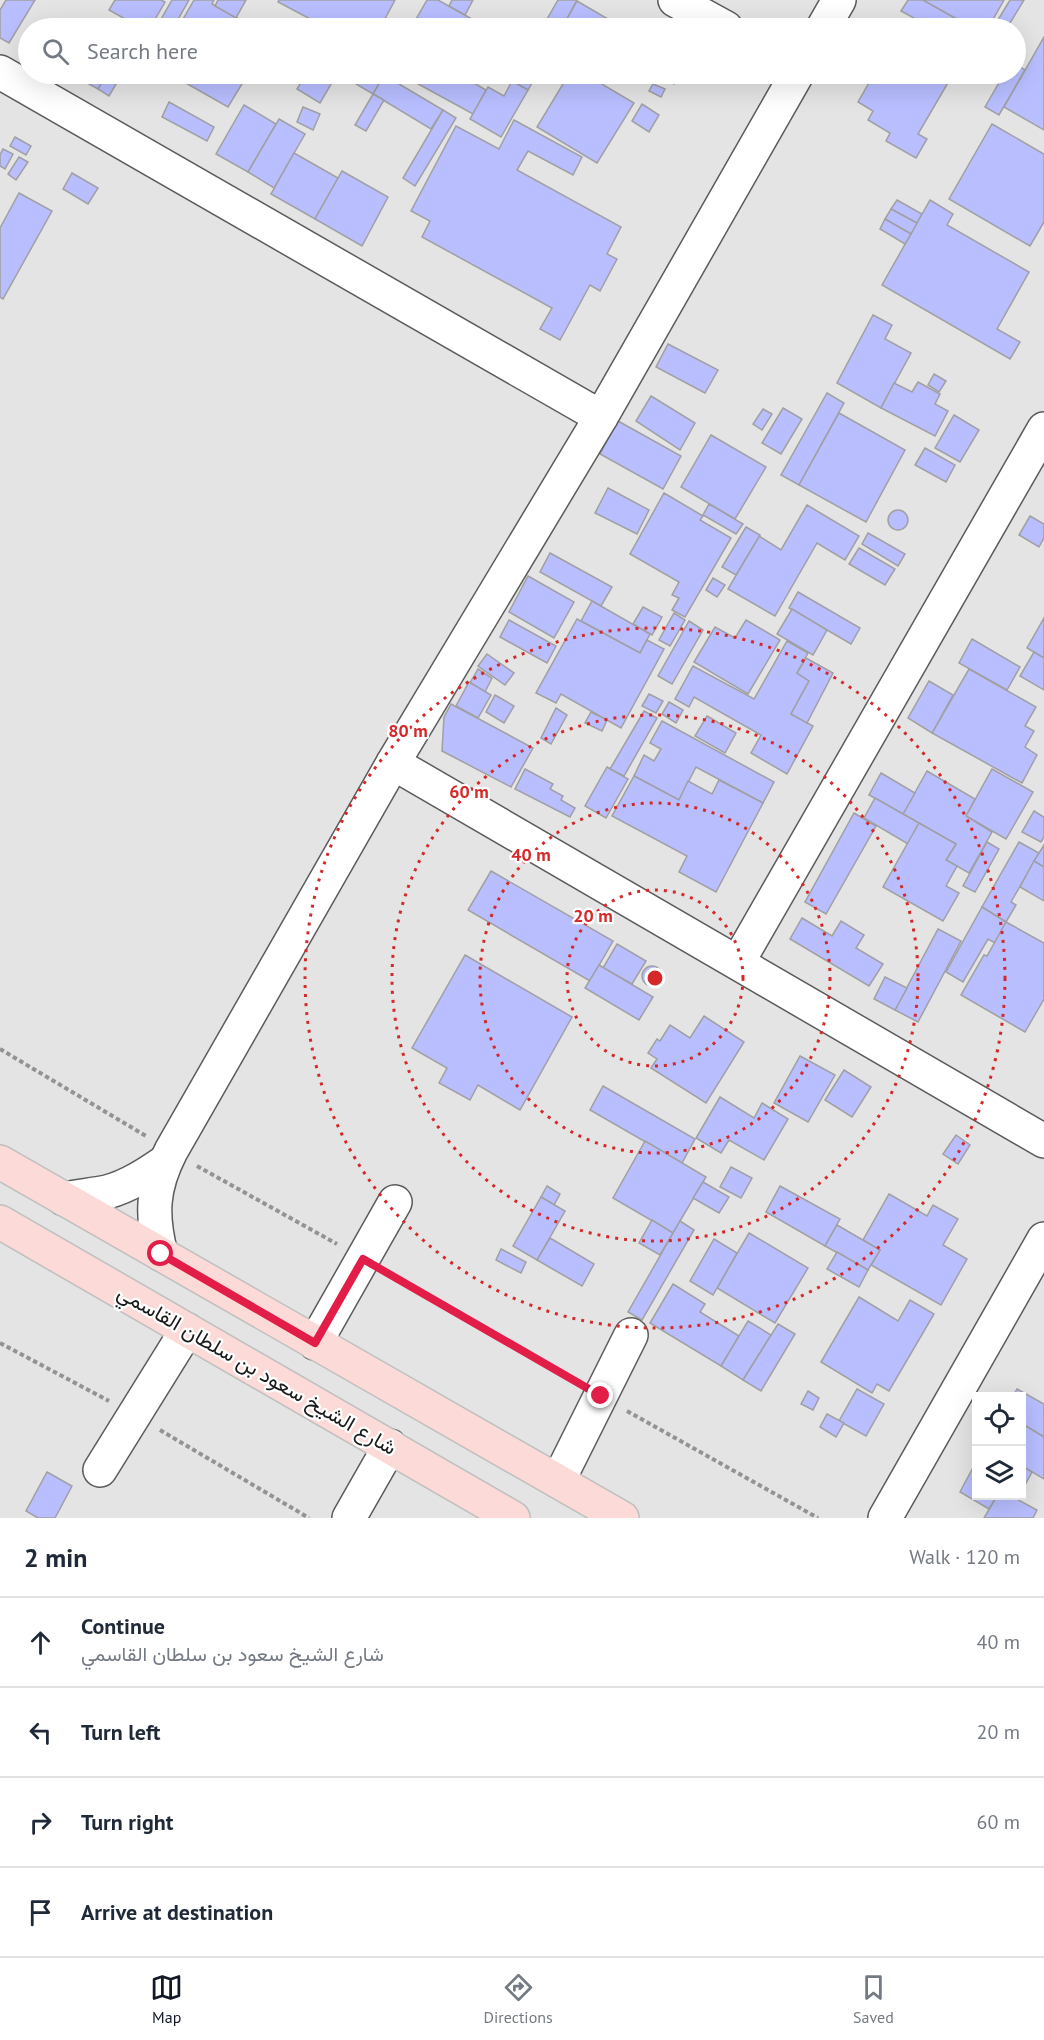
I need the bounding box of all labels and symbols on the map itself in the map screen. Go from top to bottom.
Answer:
text: 80 m [388,719,428,742]
text: 60 m [449,780,489,803]
text: 40 m [511,843,551,866]
text: 20 m [573,904,613,927]
centre of rings [645,968,665,988]
route start [147,1240,173,1266]
street label: شارع الشيخ سعود بن سلطان القاسمي [111,1278,402,1464]
route end [587,1382,613,1408]

